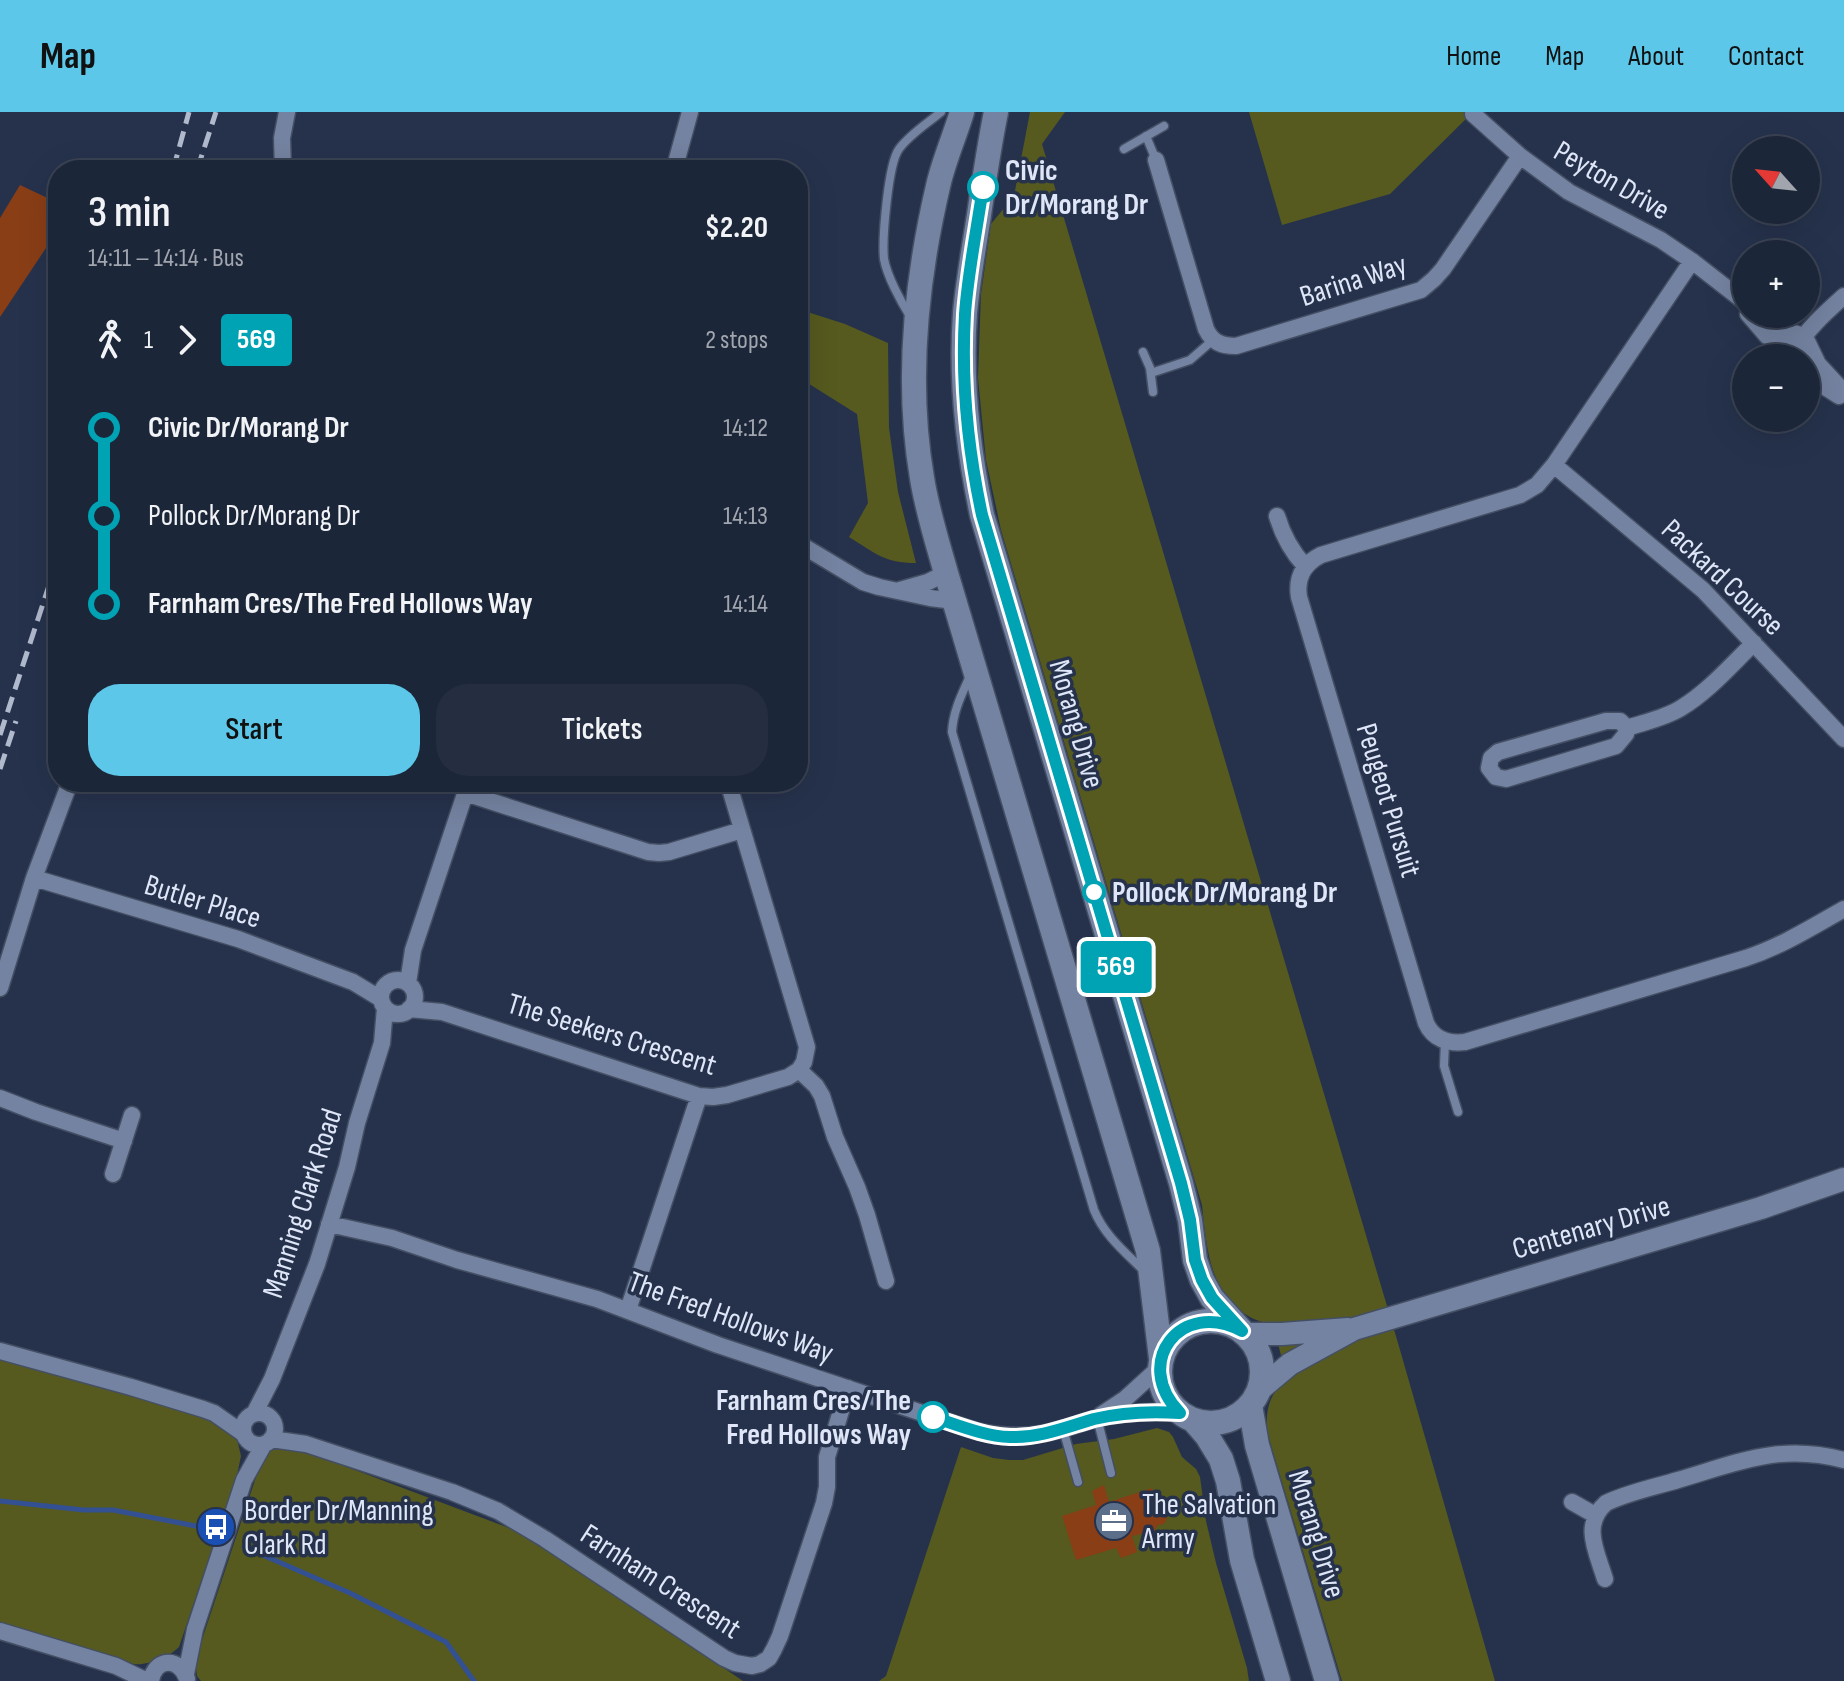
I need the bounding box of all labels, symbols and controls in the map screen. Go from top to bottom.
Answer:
text: Map [40,34,96,79]
text: Home [1446,40,1501,73]
text: Map [1545,40,1584,73]
text: About [1628,40,1684,73]
text: Contact [1728,40,1804,73]
street label: Peyton Drive [1547,133,1676,228]
north arrow [1732,136,1820,224]
map controls [1732,136,1820,432]
place label: Civic Dr/Morang Dr [1005,153,1148,223]
marker: Civic Dr/Morang Dr [968,172,998,202]
text: 3 min [88,186,171,239]
text: $2.20 [705,210,768,246]
button: + [1732,240,1820,328]
text: 14:11 – 14:14 · Bus [88,243,244,274]
street label: Barina Way [1295,247,1412,315]
icon: walk [88,318,132,362]
icon: forward [165,318,209,362]
text: 569 [237,323,276,356]
text: 1 [144,325,153,356]
text: 2 stops [705,325,768,356]
button: − [1732,344,1820,432]
text: Civic Dr/Morang Dr [148,410,349,446]
text: 14:12 [723,413,768,444]
text: Pollock Dr/Morang Dr [148,498,360,534]
text: 14:13 [723,501,768,532]
street label: Packard Course [1654,512,1791,644]
text: Farnham Cres/The Fred Hollows Way [148,586,533,622]
text: 14:14 [723,589,768,620]
street label: Morang Drive [1041,656,1112,793]
button: Start [88,684,420,776]
button: Tickets [436,684,768,776]
street label: Peugeot Pursuit [1348,719,1428,882]
street label: Butler Place [140,867,265,937]
place label: Pollock Dr/Morang Dr [1112,875,1337,911]
marker: Pollock Dr/Morang Dr [1083,881,1105,903]
line badge: 569 [1070,941,1162,993]
text: 569 [1097,950,1135,983]
street label: The Seekers Crescent [503,986,721,1084]
street label: Manning Clark Road [255,1104,350,1302]
street label: Centenary Drive [1508,1188,1674,1268]
street label: The Fred Hollows Way [623,1264,838,1372]
place label: Farnham Cres/The Fred Hollows Way [716,1383,912,1453]
marker: Farnham Cres/The Fred Hollows Way [918,1402,948,1432]
street label: Morang Drive [1280,1466,1353,1603]
place label: The Salvation Army [1141,1487,1276,1557]
place label: Border Dr/Manning Clark Rd [244,1493,433,1563]
office icon: The Salvation Army [1093,1500,1135,1542]
bus stop icon: Border Dr/Manning Clark Rd [195,1506,237,1548]
street label: Farnham Crescent [574,1517,747,1647]

